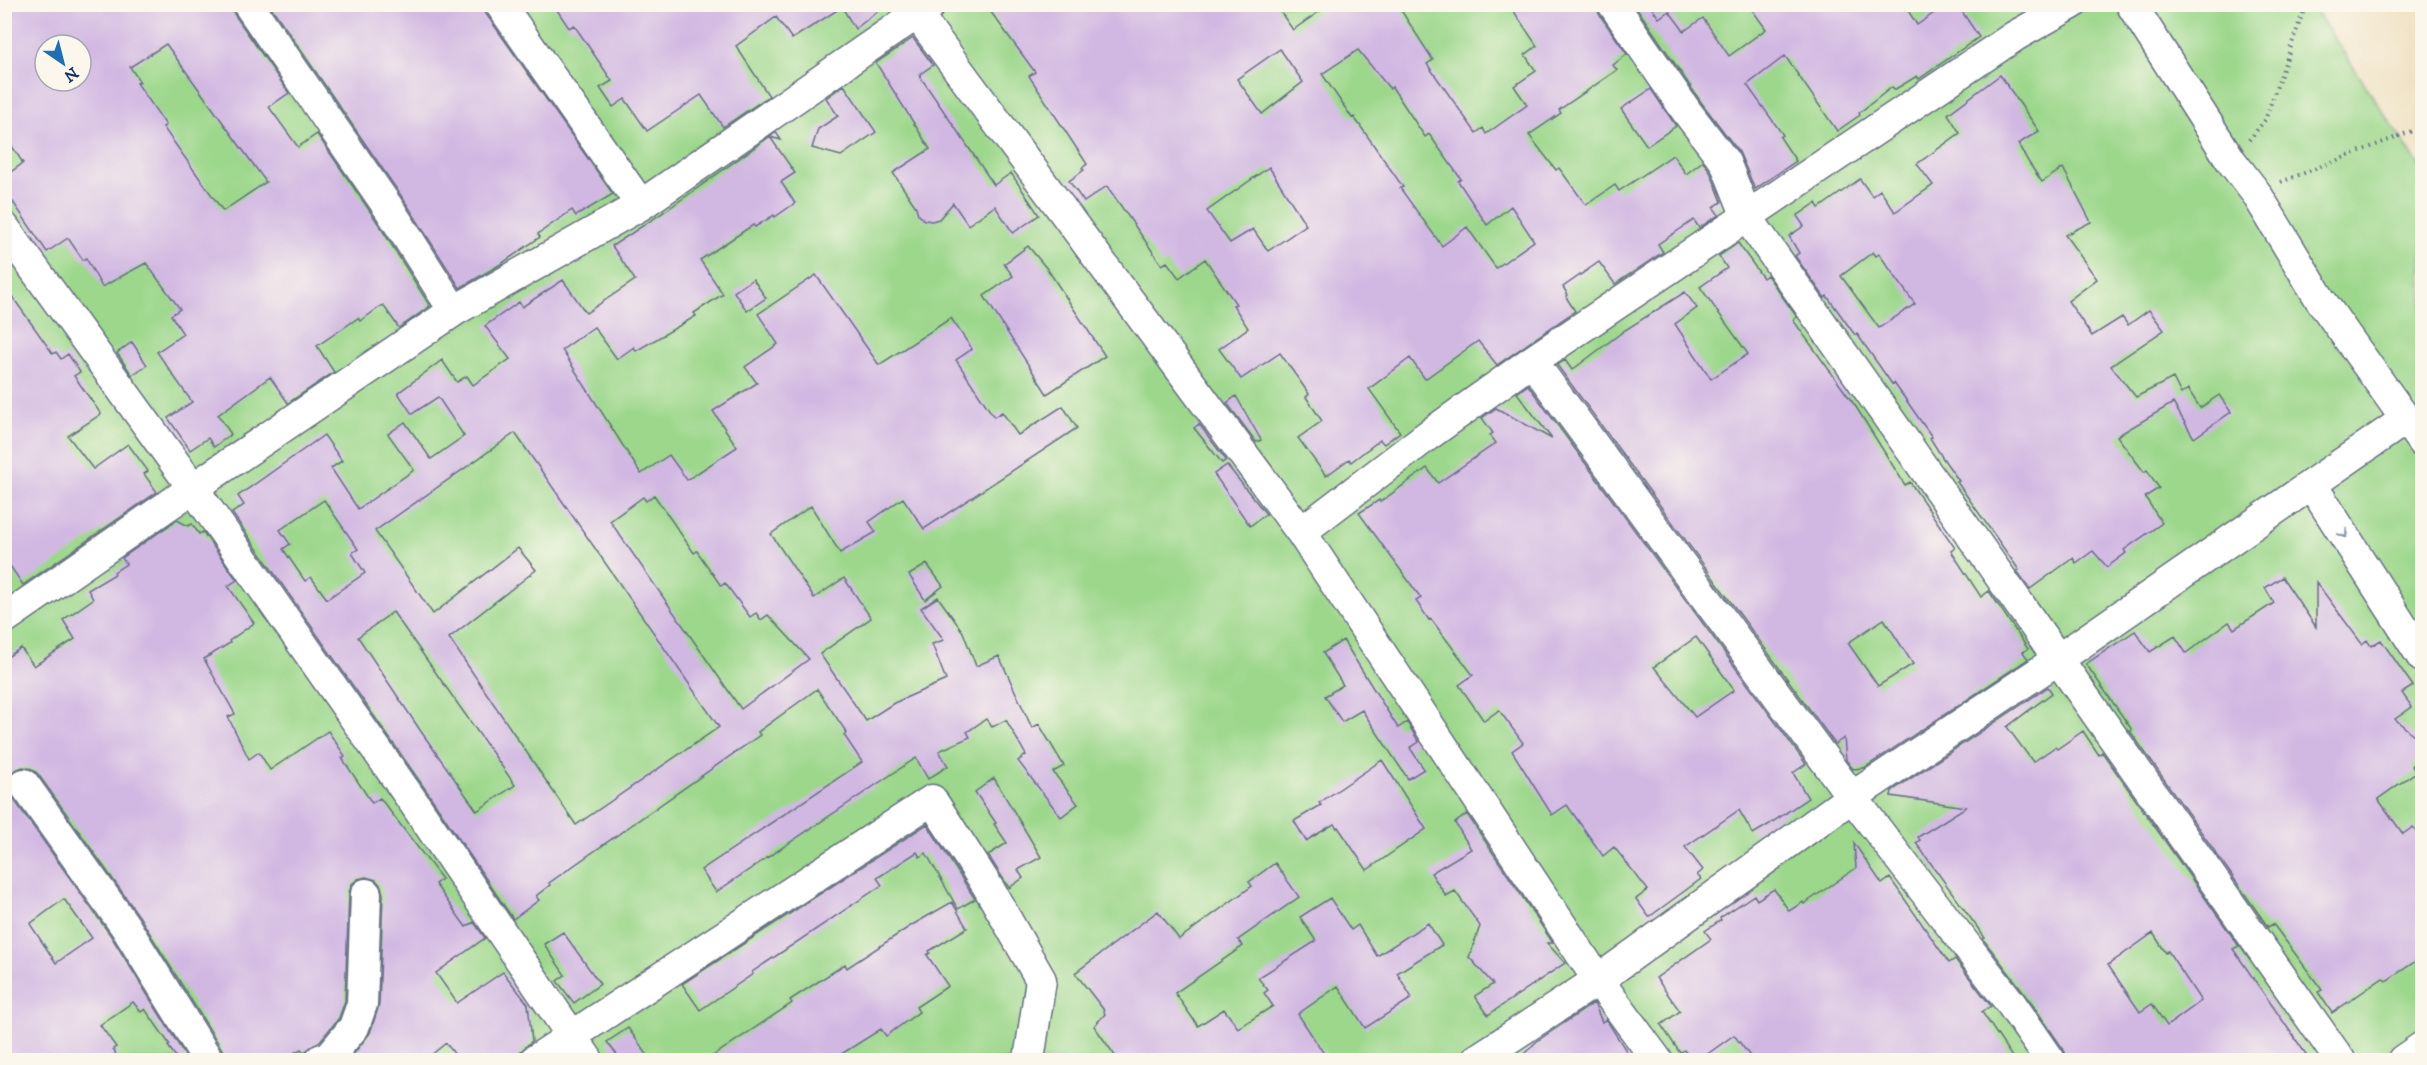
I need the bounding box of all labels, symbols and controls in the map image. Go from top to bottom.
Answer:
north arrow [33,33,93,93]
text: N [60,63,82,86]
one-way arrow [2337,528,2348,539]

